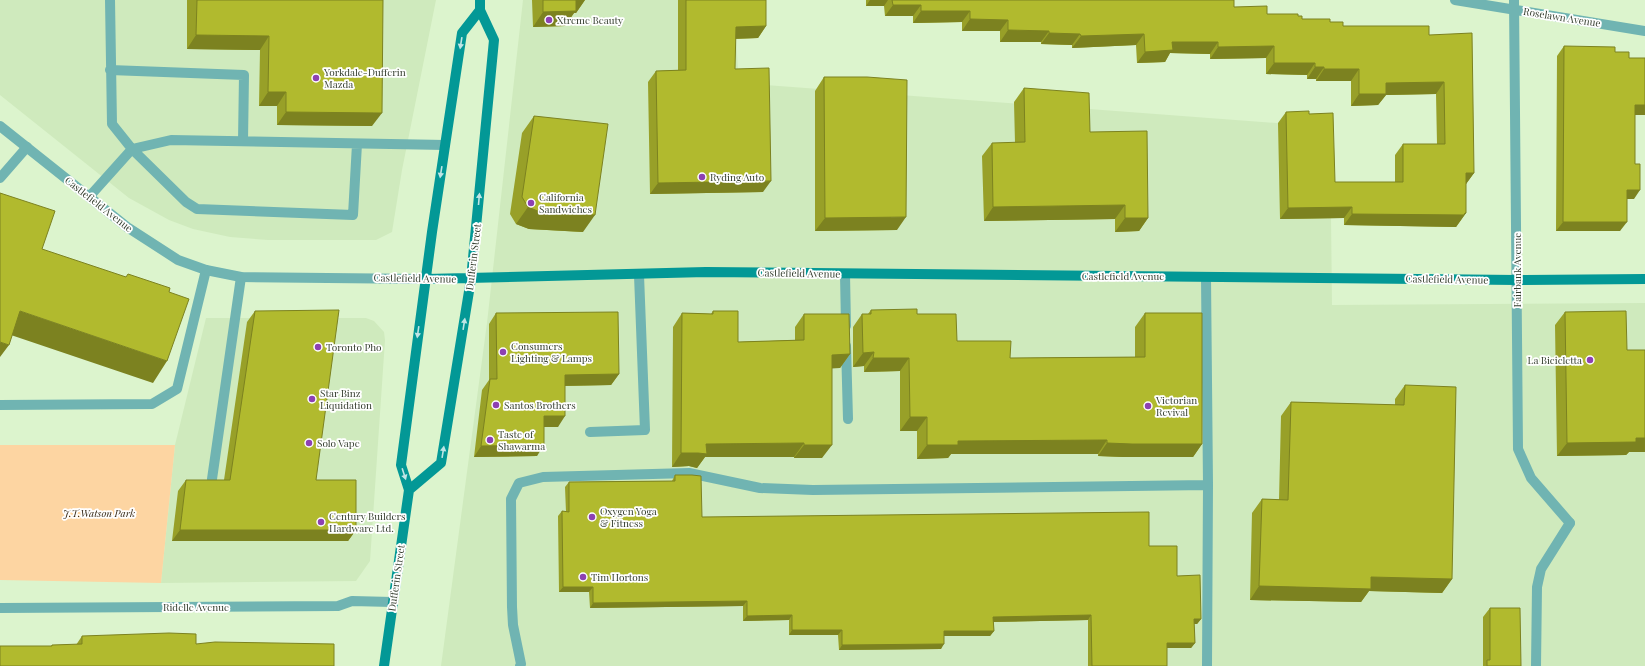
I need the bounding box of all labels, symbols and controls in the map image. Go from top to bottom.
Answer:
street label: Roselawn Avenue [1522,4,1602,30]
place label: Xtreme Beauty [557,13,623,27]
marker: Xtreme Beauty [544,15,554,25]
one-way arrow [458,37,464,49]
place label: Yorkdale-Dufferin Mazda [323,65,406,91]
marker: Yorkdale-Dufferin Mazda [311,73,321,83]
one-way arrow [438,165,444,178]
place label: Ryding Auto [710,170,765,184]
marker: Ryding Auto [697,172,707,182]
street label: Castlefield Avenue [62,173,136,235]
place label: California Sandwiches [539,190,592,216]
one-way arrow [476,193,483,205]
marker: California Sandwiches [526,198,536,208]
street label: Dufferin Street [462,222,484,291]
street label: Fairbank Avenue [1510,233,1524,307]
street label: Castlefield Avenue [758,265,840,281]
street label: Castlefield Avenue [1082,269,1164,283]
street label: Castlefield Avenue [374,270,456,286]
street label: Castlefield Avenue [1406,271,1488,287]
one-way arrow [461,318,467,330]
one-way arrow [415,326,421,338]
place label: Consumers Lighting & Lamps [511,339,592,365]
place label: Toronto Pho [326,340,382,354]
marker: Toronto Pho [313,342,323,352]
marker: Consumers Lighting & Lamps [498,347,508,357]
place label: La Bicicletta [1528,353,1582,367]
marker: La Bicicletta [1585,355,1595,365]
place label: Star Binz Liquidation [320,386,372,412]
place label: Victorian Revival [1155,393,1197,419]
marker: Star Binz Liquidation [307,394,317,404]
place label: Santos Brothers [504,398,576,412]
marker: Santos Brothers [491,400,501,410]
marker: Victorian Revival [1143,401,1153,411]
place label: Taste of Shawarma [498,427,545,453]
marker: Taste of Shawarma [485,435,495,445]
place label: Solo Vape [317,436,360,450]
marker: Solo Vape [304,438,314,448]
one-way arrow [440,446,446,458]
one-way arrow [401,469,407,481]
place label: Oxygen Yoga & Fitness [600,504,657,530]
park label: J.T.Watson Park [63,506,135,520]
place label: Century Builders Hardware Ltd. [329,509,406,535]
marker: Oxygen Yoga & Fitness [587,512,597,522]
marker: Century Builders Hardware Ltd. [316,517,326,527]
street label: Dufferin Street [384,543,408,612]
place label: Tim Hortons [591,570,648,584]
marker: Tim Hortons [578,572,588,582]
street label: Ridelle Avenue [163,600,229,614]

